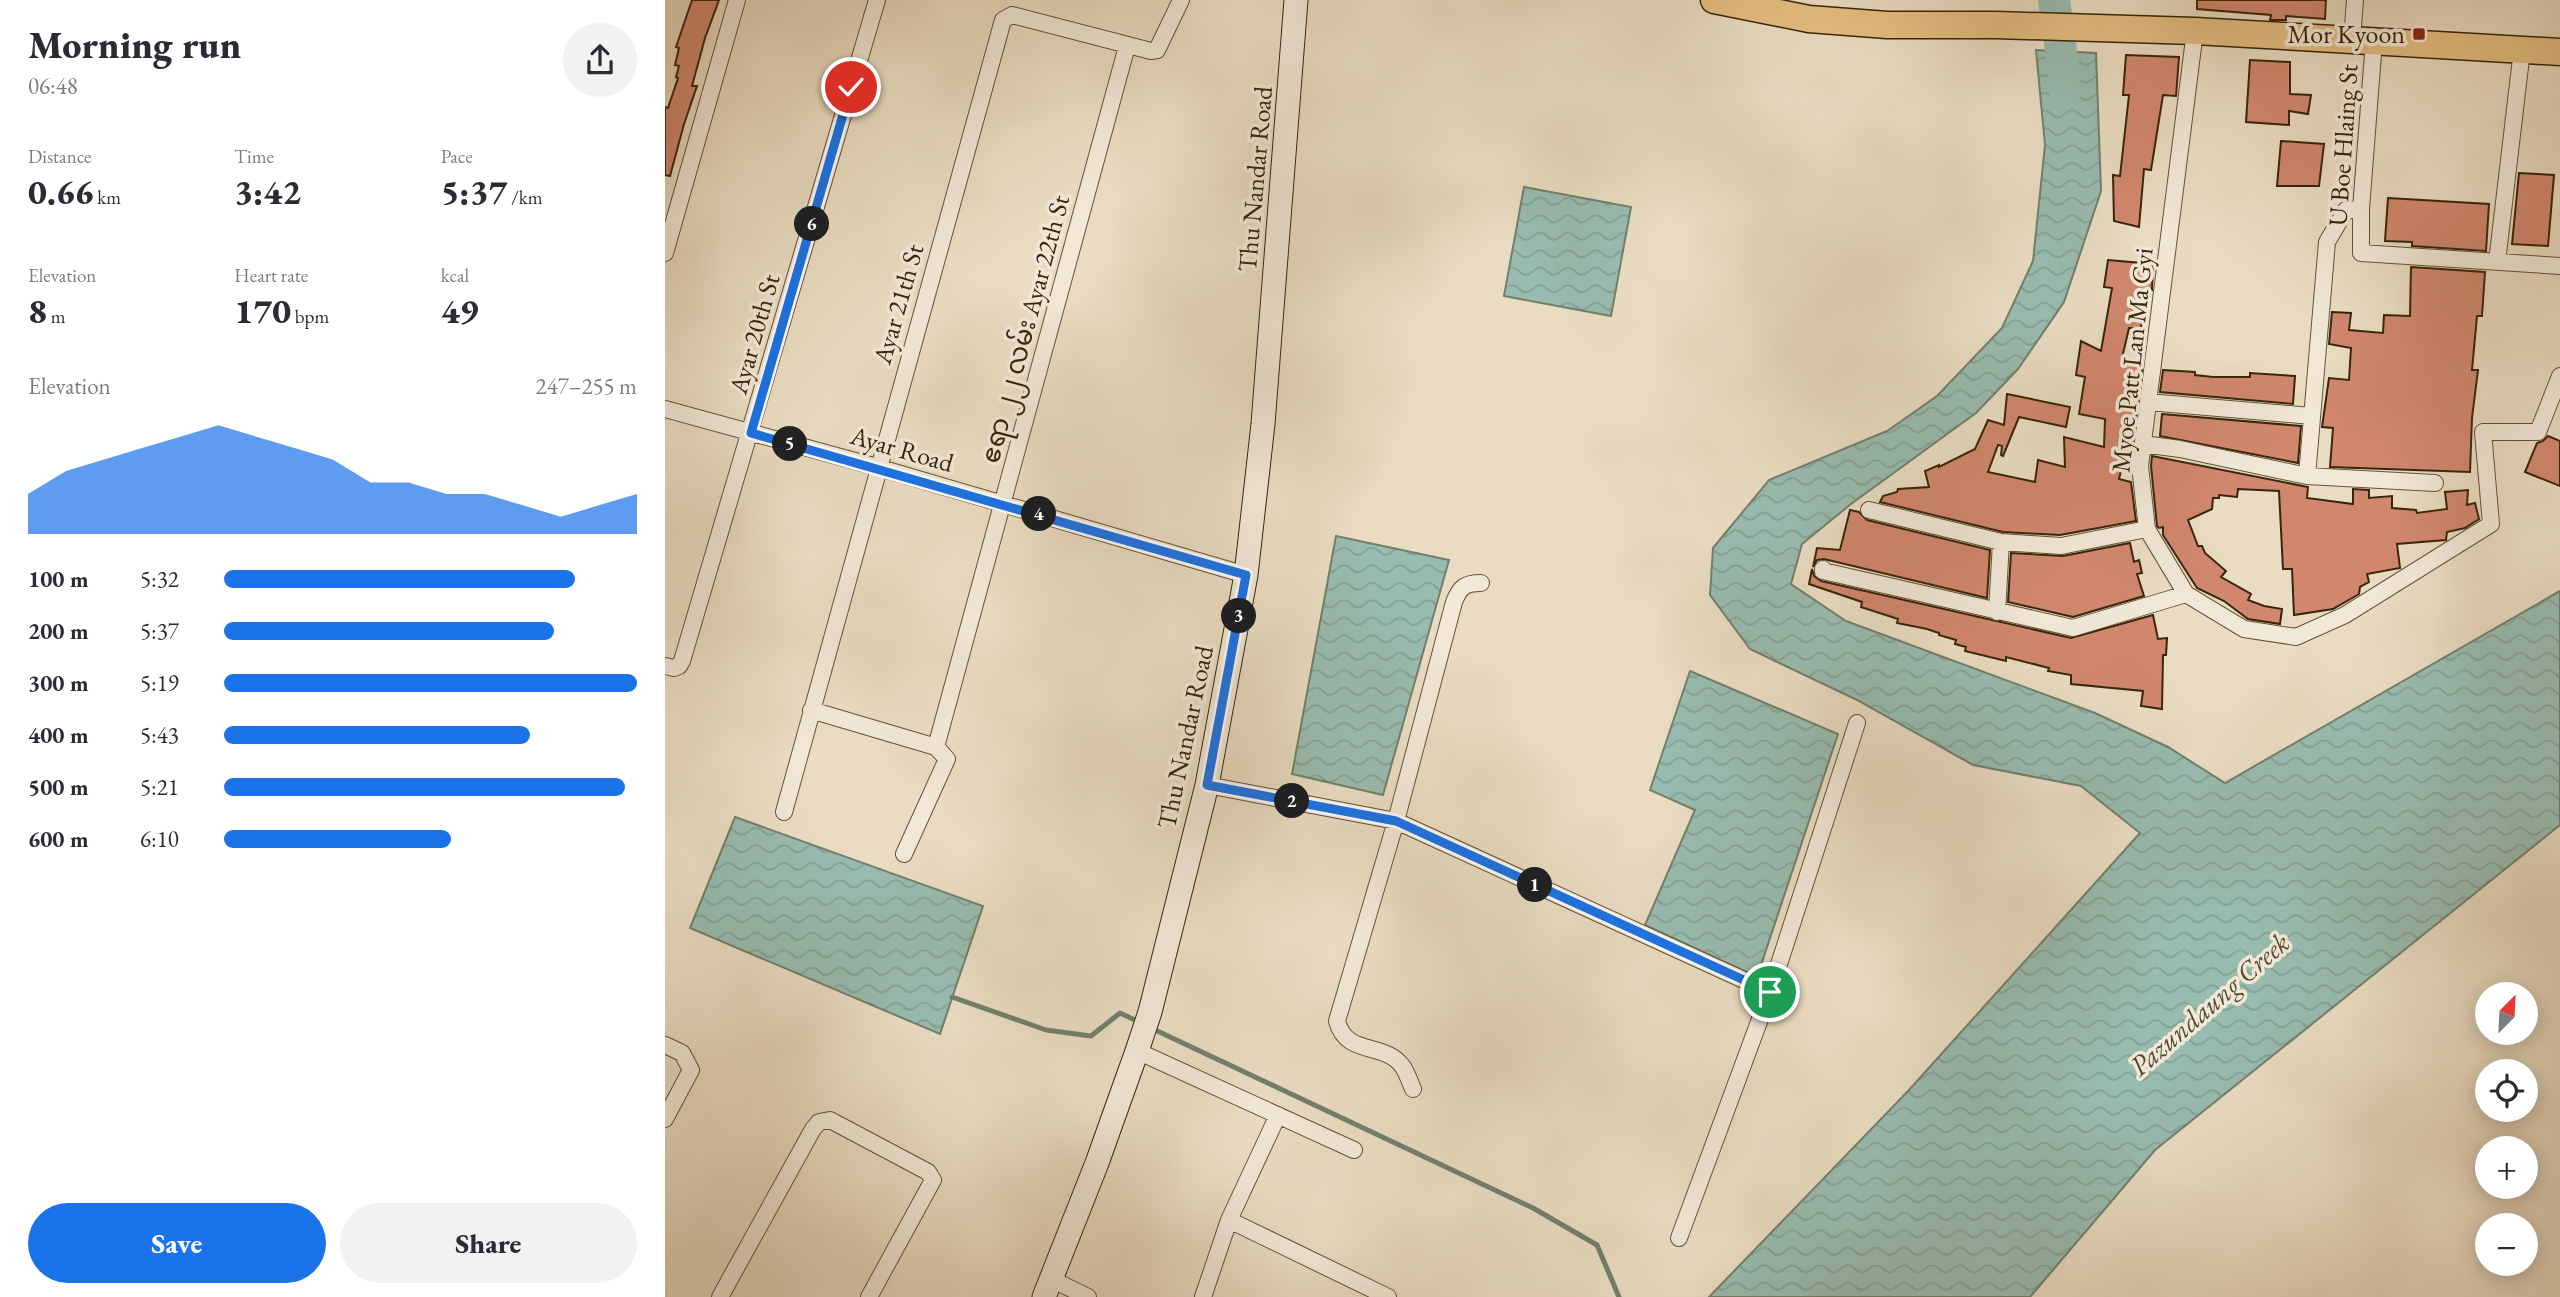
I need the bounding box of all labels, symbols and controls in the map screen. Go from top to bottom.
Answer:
place label: Mor Kyoon [2287,17,2405,51]
text: Morning run [28,20,241,69]
button: share [563,23,637,97]
marker: Mor Kyoon [2411,26,2427,42]
pin [821,57,881,117]
street label: U Boe Hlaing St [2320,63,2366,227]
icon: check [832,68,870,106]
text: 06:48 [28,71,78,101]
street label: Thu Nandar Road [1230,84,1280,273]
text: Distance [28,144,91,169]
text: Time [234,144,274,169]
text: Pace [441,144,473,169]
text: 0.66 [28,169,94,214]
text: 3:42 [234,169,301,214]
text: 5:37 [441,169,507,214]
text: km [94,185,121,210]
text: /km [507,185,543,210]
street label: ဧရာ ၂၂ လမ်း Ayar 22th St [973,191,1081,468]
pin: 6 [795,206,829,242]
text: 6 [806,211,817,236]
street label: Ayar 21th St [864,240,931,369]
street label: Myoe Patt Lan Ma Gyi [2103,246,2161,474]
text: Elevation [28,263,96,288]
text: Heart rate [234,263,308,288]
text: kcal [441,263,469,288]
street label: Ayar 20th St [720,270,787,399]
text: 8 [28,288,47,333]
text: 170 [234,288,291,333]
text: 49 [441,288,478,333]
text: m [47,304,66,329]
text: bpm [291,304,329,329]
text: Elevation [28,371,111,401]
text: 247–255 m [536,371,637,401]
street label: Ayar Road [845,418,958,480]
pin: 5 [773,426,807,462]
text: 5 [784,431,795,456]
pin: 4 [1021,496,1057,532]
text: 4 [1033,501,1044,526]
text: 100 m [28,564,89,594]
text: 5:32 [140,564,179,594]
pin: 3 [1221,598,1257,634]
text: 3 [1233,603,1244,628]
text: 200 m [28,616,89,646]
text: 5:37 [140,616,179,646]
street label: Thu Nandar Road [1149,642,1221,832]
text: 300 m [28,668,89,698]
text: 5:19 [140,668,179,698]
text: 400 m [28,720,89,750]
text: 5:43 [140,720,179,750]
text: 500 m [28,772,89,802]
text: 5:21 [140,772,179,802]
pin: 2 [1275,784,1309,818]
text: 2 [1286,788,1297,813]
text: 600 m [28,824,89,854]
text: 6:10 [140,824,179,854]
pin: 1 [1517,868,1553,903]
text: 1 [1529,872,1540,897]
water label: Pazundaung Creek [2121,924,2297,1083]
pin [1740,962,1800,1022]
icon: arrive [1751,973,1789,1011]
north arrow [2475,982,2537,1045]
map controls [2475,982,2538,1276]
button: locate [2475,1059,2538,1122]
button: + [2475,1136,2538,1199]
button: Save [28,1203,326,1283]
button: Share [340,1203,637,1283]
button: − [2475,1213,2538,1276]

